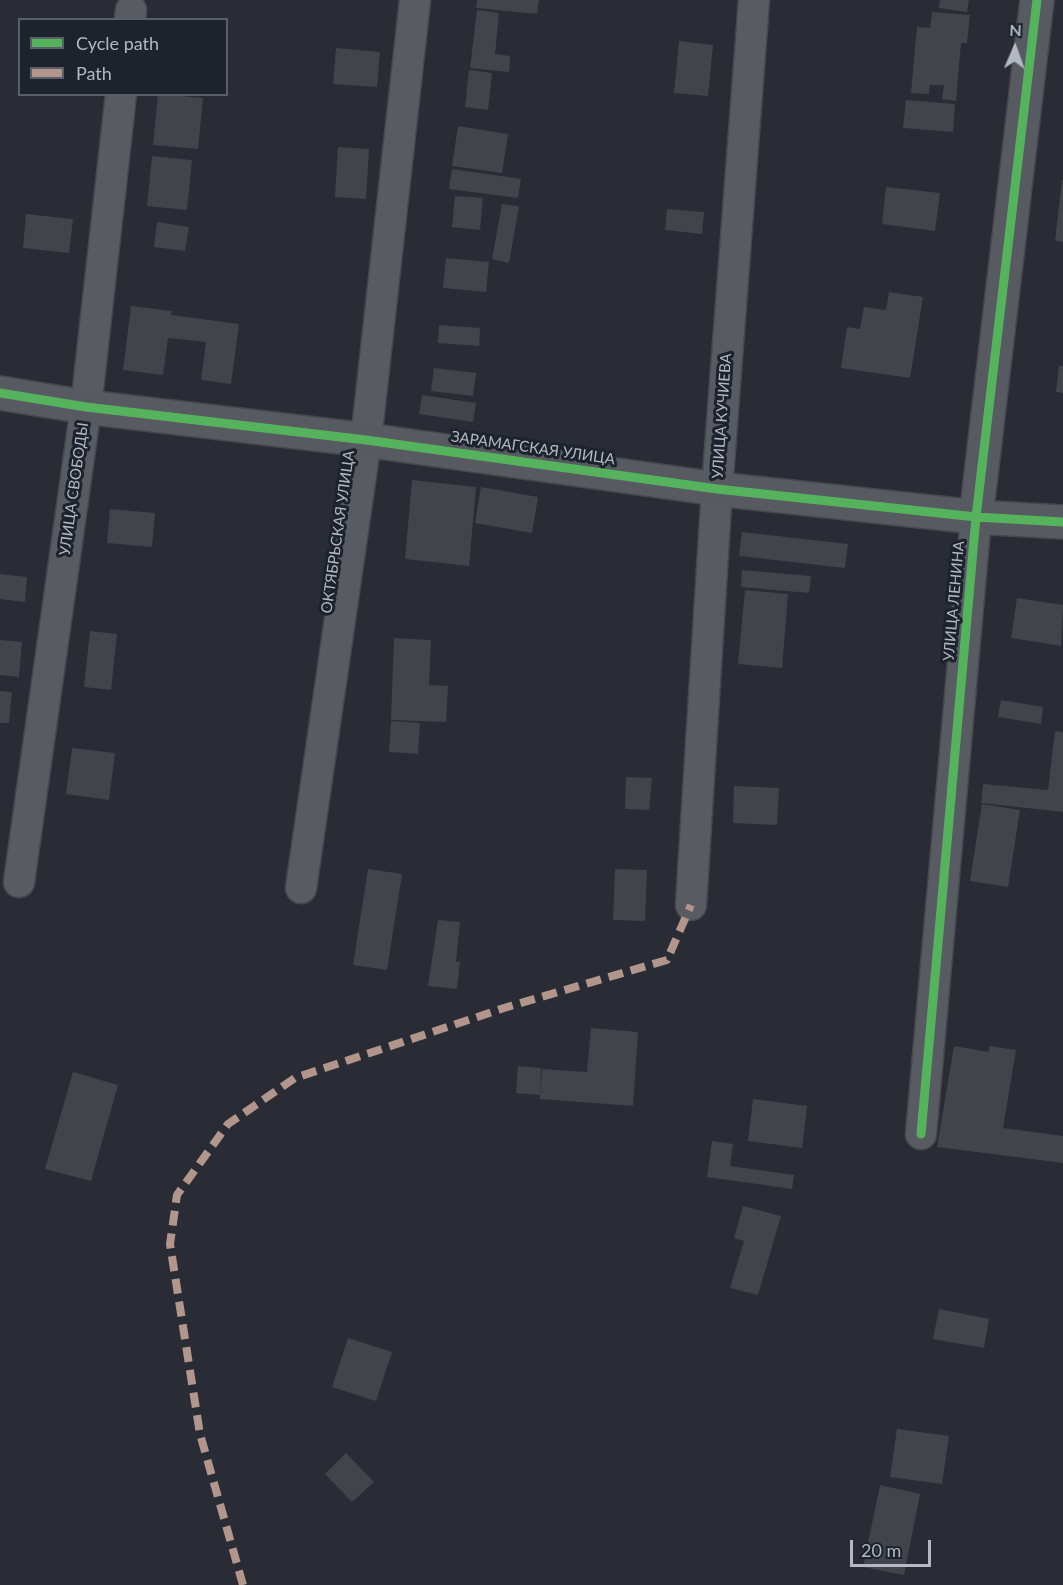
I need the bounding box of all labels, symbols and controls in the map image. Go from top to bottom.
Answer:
legend [18,18,228,96]
north arrow [985,18,1045,78]
text: N [1009,20,1022,39]
text: Cycle path [76,32,159,54]
text: Path [76,62,112,84]
street label: УЛИЦА КУЧИЕВА [709,353,735,479]
street label: УЛИЦА СВОБОДЫ [56,421,92,557]
street label: ЗАРАМАГСКАЯ УЛИЦА [450,428,616,468]
street label: ОКТЯБРЬСКАЯ УЛИЦА [318,449,358,615]
street label: УЛИЦА ЛЕНИНА [940,540,968,662]
scale bar [853,1528,934,1566]
text: 20 m [861,1539,901,1561]

